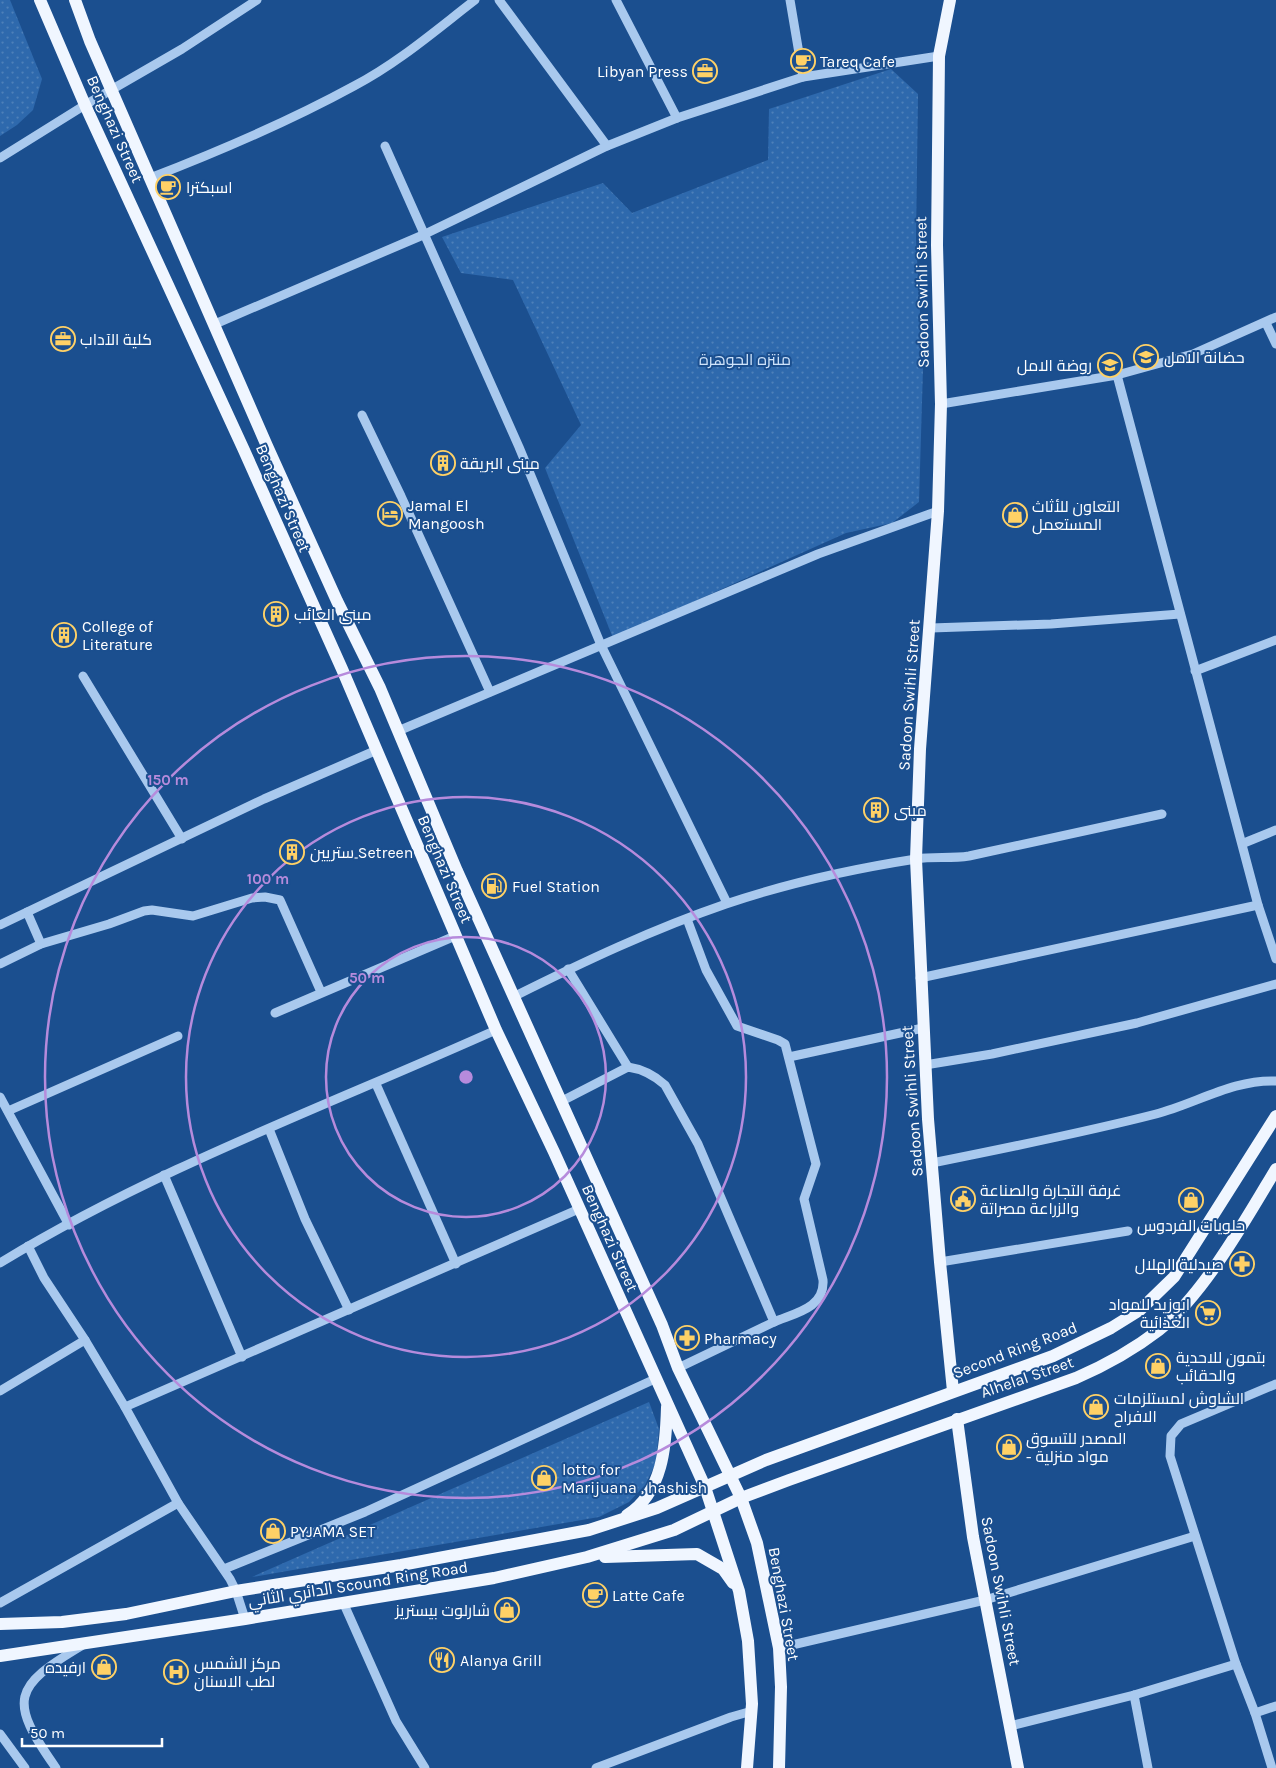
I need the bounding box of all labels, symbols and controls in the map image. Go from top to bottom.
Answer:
cafe icon: Tareq Cafe [790,48,816,74]
place label: Tareq Cafe [820,52,895,71]
office icon: Libyan Press [692,58,718,84]
place label: Libyan Press [597,62,688,81]
street label: Benghazi Street [83,72,147,186]
cafe icon: اسبكترا [155,174,181,200]
place label: اسبكترا [186,178,233,197]
street label: Sadoon Swihli Street [911,216,933,368]
office icon: كلية الآداب [50,326,76,352]
place label: كلية الآداب [80,330,152,349]
school or university icon: حضانة الامل [1133,344,1159,370]
place label: حضانة الامل [1164,348,1245,368]
park label: منتزه الجوهرة [699,350,791,369]
school or university icon: روضة الامل [1097,352,1123,378]
place label: روضة الامل [1017,356,1092,376]
street label: Benghazi Street [252,441,314,555]
building icon: مبنى البريقة [430,450,456,476]
place label: مبنى البريقة [460,454,540,474]
place label: Jamal El Mangoosh [408,496,485,533]
place label: التعاون للأثاث المستعمل [1032,497,1120,535]
hotel icon: Jamal El Mangoosh [377,501,403,527]
shop icon: التعاون للأثاث المستعمل [1002,502,1028,528]
building icon: مبنى العائب [263,601,289,627]
place label: مبنى العائب [294,605,372,625]
place label: College of Literature [82,617,154,654]
street label: Sadoon Swihli Street [894,619,924,771]
building icon: College of Literature [51,622,77,648]
text: 150 m [147,771,189,789]
building icon: مبنى [863,797,889,823]
place label: مبنى [894,801,927,821]
street label: Benghazi Street [414,812,476,926]
building icon: ستريين ٍSetreen [279,839,305,865]
place label: ستريين ٍSetreen [310,843,413,863]
text: 100 m [247,870,289,888]
fuel station icon: Fuel Station [481,873,507,899]
place label: Fuel Station [512,877,600,896]
text: 50 m [349,969,385,987]
street label: Sadoon Swihli Street [897,1025,927,1177]
centre of rings [457,1068,475,1086]
street label: Benghazi Street [578,1181,642,1295]
place label: غرفة التجارة والصناعة والزراعة مصراتة [980,1181,1121,1218]
public building icon: غرفة التجارة والصناعة والزراعة مصراتة [950,1186,976,1212]
shop icon: حلويات الفردوس [1178,1187,1204,1213]
place label: حلويات الفردوس [1137,1216,1245,1236]
pharmacy icon: صيدلية الهلال [1229,1251,1255,1277]
place label: صيدلية الهلال [1135,1255,1224,1275]
place label: ابوزيد للمواد الغذائية [1109,1295,1190,1332]
supermarket icon: ابوزيد للمواد الغذائية [1195,1300,1221,1326]
street label: Second Ring Road [950,1318,1080,1382]
pharmacy icon: Pharmacy [674,1325,700,1351]
place label: Pharmacy [704,1329,777,1348]
place label: بتمون للاحدية والحقائب [1176,1348,1266,1385]
street label: Alhelal Street [978,1352,1076,1402]
shop icon: بتمون للاحدية والحقائب [1145,1353,1171,1379]
place label: الشاوش لمستلزمات الافراح [1114,1389,1244,1428]
shop icon: الشاوش لمستلزمات الافراح [1083,1394,1109,1420]
place label: المصدر للتسوق - مواد منزلية [1026,1429,1127,1466]
shop icon: المصدر للتسوق - مواد منزلية [996,1434,1022,1460]
place label: lotto for Marijuana , hashish [562,1460,707,1497]
shop icon: lotto for Marijuana , hashish [531,1465,557,1491]
street label: Sadoon Swihli Street [977,1515,1025,1667]
shop icon: PYJAMA SET [260,1518,286,1544]
place label: PYJAMA SET [290,1522,375,1541]
street label: Benghazi Street [765,1546,803,1662]
street label: الدائري الثاني Scound Ring Road [247,1557,470,1615]
cafe icon: Latte Cafe [582,1582,608,1608]
place label: Latte Cafe [612,1586,685,1605]
shop icon: شارلوت بيستريز [494,1597,520,1623]
place label: شارلوت بيستريز [394,1601,490,1620]
restaurant icon: Alanya Grill [429,1647,455,1673]
place label: Alanya Grill [460,1651,542,1670]
shop icon: ارفيده [91,1654,117,1680]
place label: مركز الشمس لطب الاسنان [194,1654,281,1692]
place label: ارفيده [45,1658,86,1677]
hospital icon: مركز الشمس لطب الاسنان [163,1659,189,1685]
scale bar [22,1716,162,1748]
text: 50 m [30,1724,65,1742]

